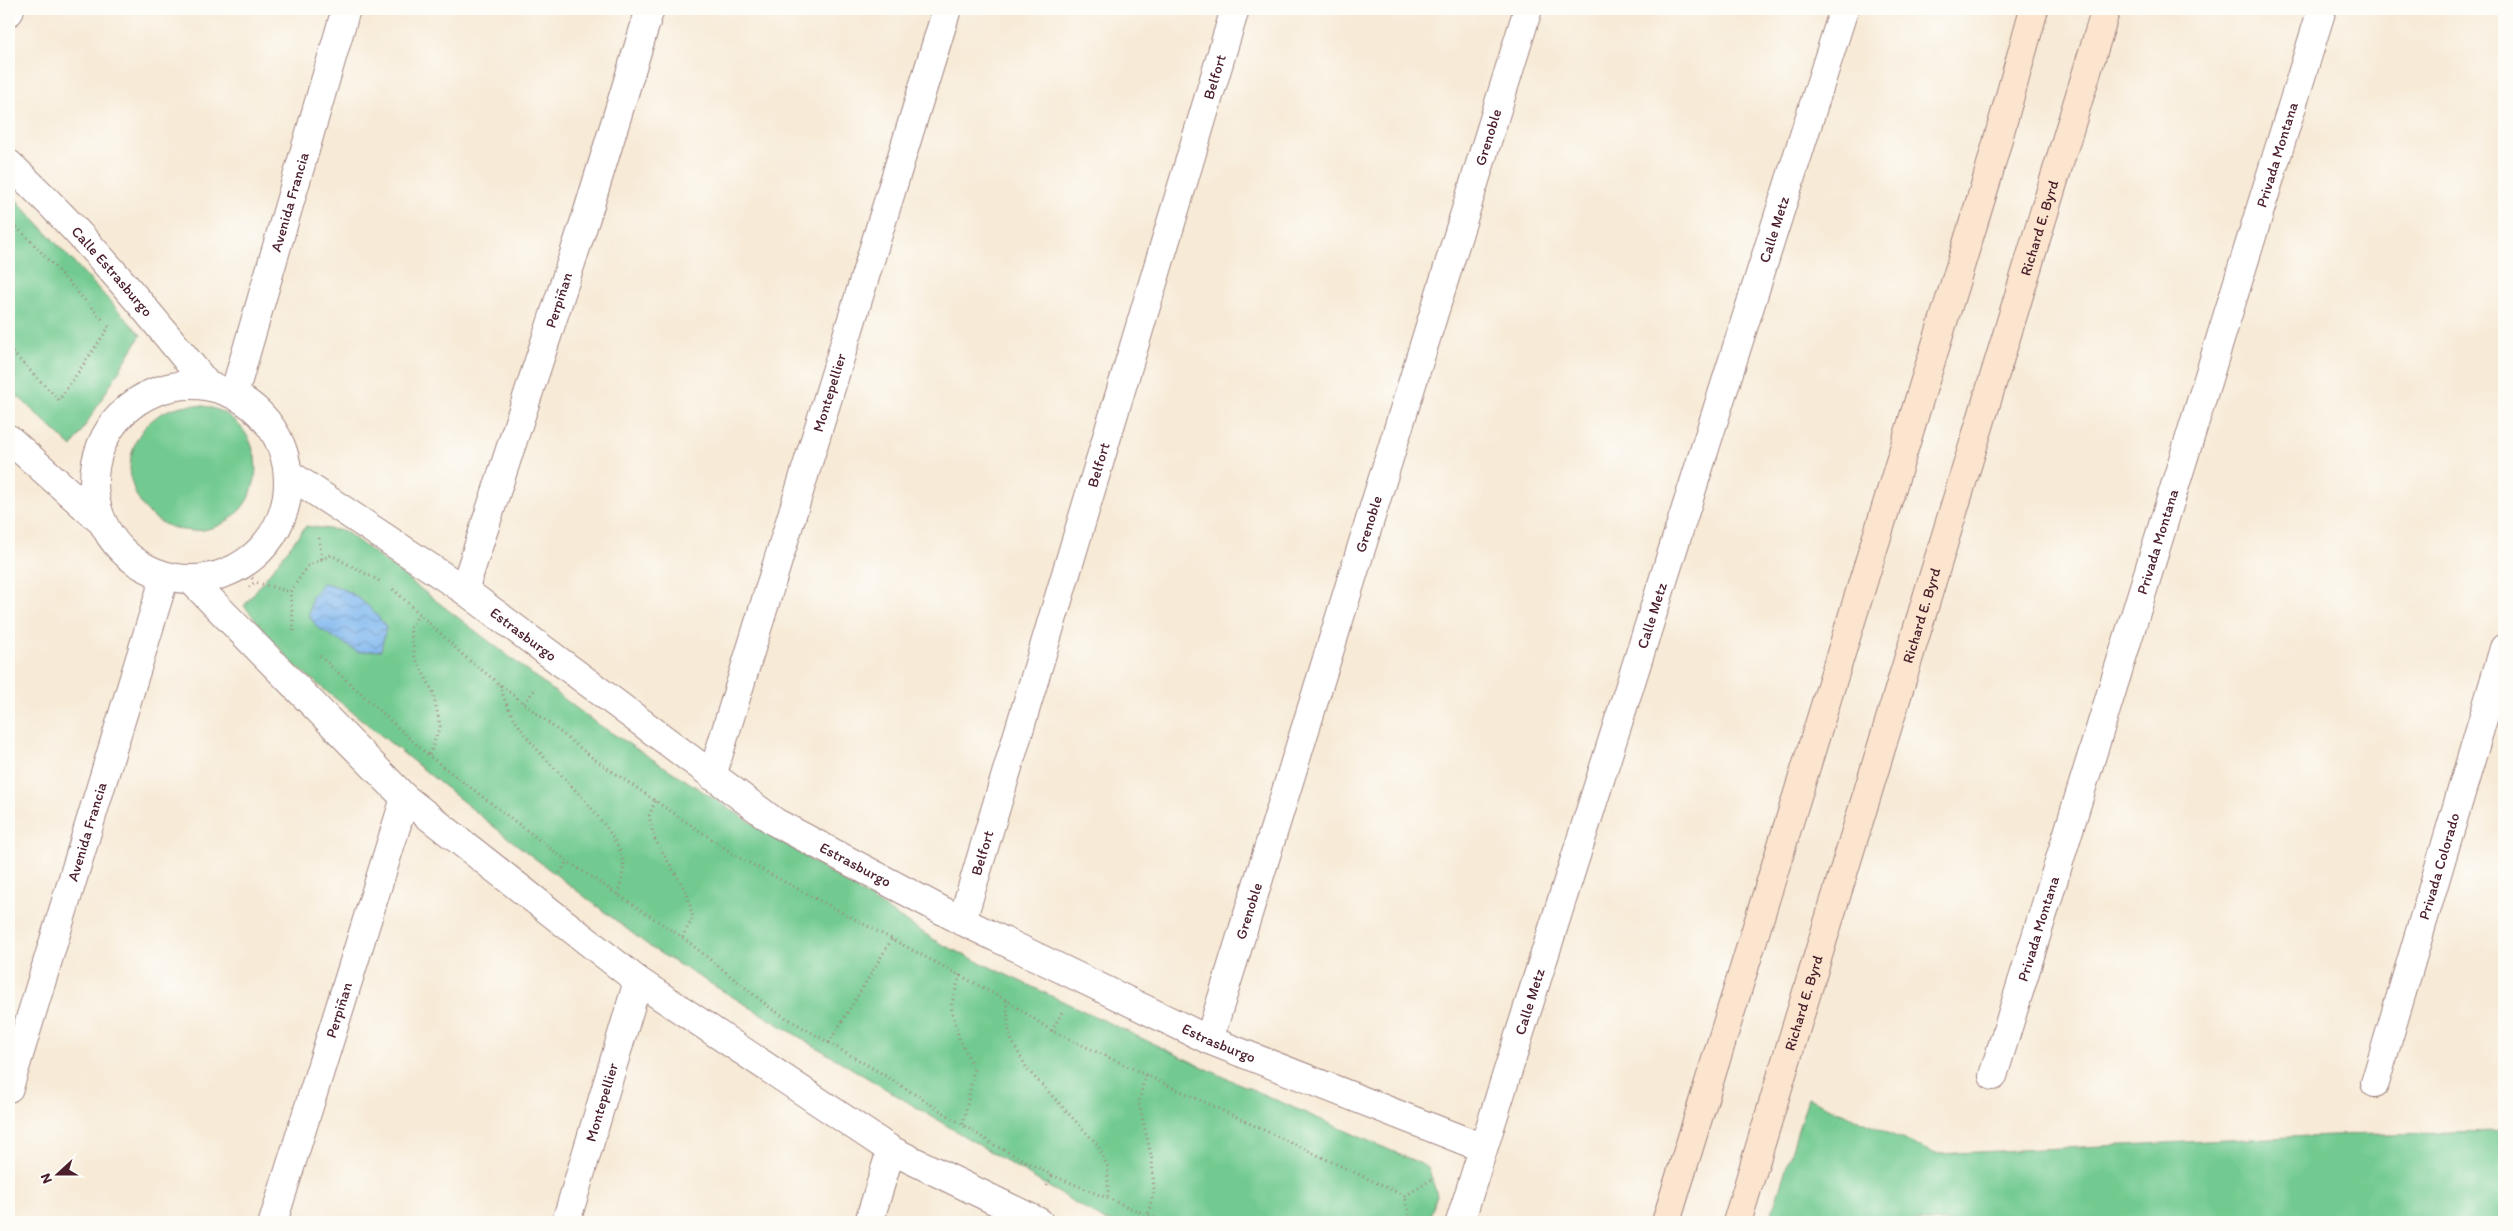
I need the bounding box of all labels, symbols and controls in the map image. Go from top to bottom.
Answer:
street label: Belfort [1199,52,1230,102]
street label: Privada Montana [2252,100,2302,210]
street label: Grenoble [1471,107,1506,168]
street label: Avenida Francia [267,150,313,254]
street label: Richard E. Byrd [2016,177,2063,278]
street label: Calle Metz [1755,194,1793,265]
street label: Calle Estrasburgo [68,223,157,320]
street label: Perpiñan [541,270,576,330]
street label: Montepellier [809,351,850,434]
street label: Belfort [1083,440,1114,490]
street label: Privada Montana [2133,487,2182,597]
street label: Grenoble [1351,494,1386,555]
street label: Richard E. Byrd [1898,565,1945,665]
street label: Calle Metz [1633,580,1671,651]
street label: Estrasburgo [487,604,560,665]
street label: Avenida Francia [64,780,111,883]
street label: Privada Colorado [2415,811,2464,922]
street label: Belfort [967,828,998,878]
street label: Estrasburgo [817,838,894,891]
street label: Privada Montana [2014,874,2063,984]
street label: Grenoble [1232,880,1266,942]
street label: Richard E. Byrd [1781,952,1827,1053]
street label: Calle Metz [1511,966,1549,1037]
street label: Perpiñan [322,980,356,1040]
street label: Estrasburgo [1179,1019,1258,1067]
street label: Montepellier [582,1061,622,1144]
north arrow [32,1148,82,1198]
text: N [37,1171,56,1186]

